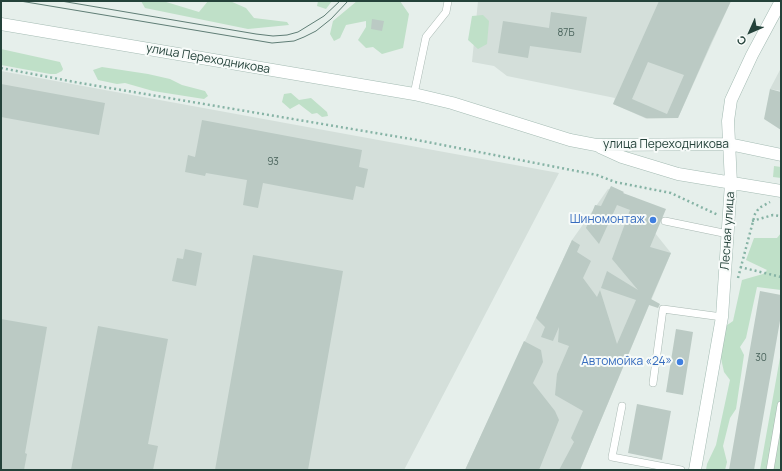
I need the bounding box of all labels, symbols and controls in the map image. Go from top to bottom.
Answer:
north arrow [730,12,770,52]
house number: 87Б [558,27,574,39]
text: С [733,33,749,49]
street label: улица Переходникова [145,41,271,77]
street label: улица Переходникова [603,138,729,152]
house number: 93 [267,156,279,168]
street label: Лесная улица [718,191,738,271]
place label: Шиномонтаж [570,213,645,227]
marker: Шиномонтаж [648,215,658,225]
house number: 30 [755,352,767,364]
place label: Автомойка «24» [581,355,672,369]
marker: Автомойка «24» [675,357,685,367]

